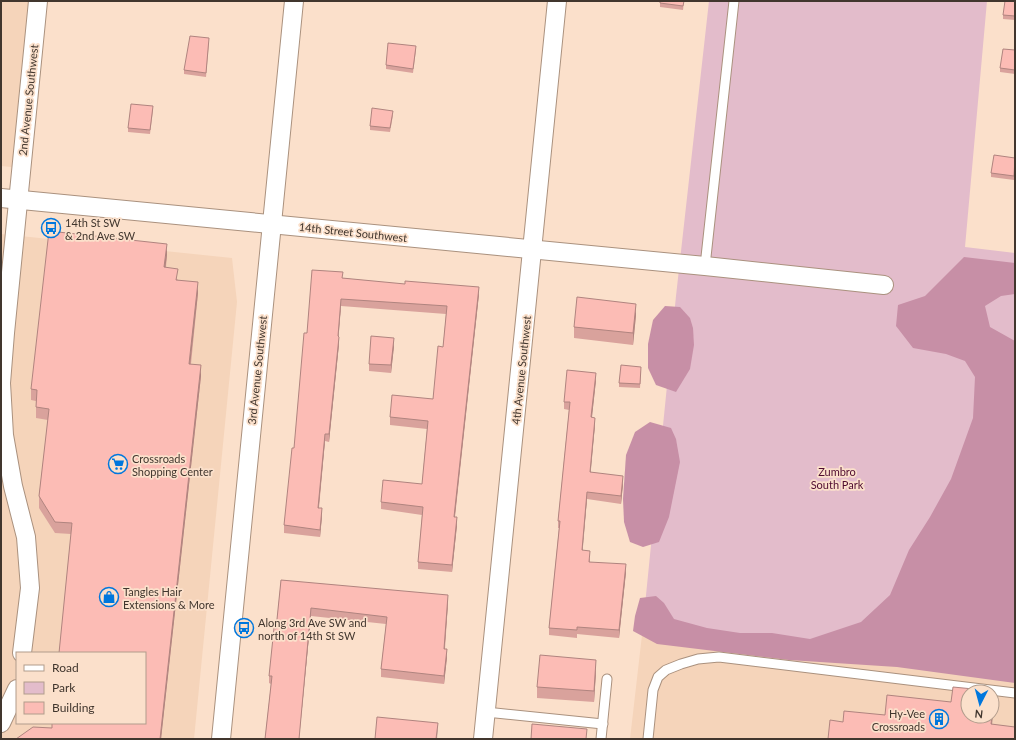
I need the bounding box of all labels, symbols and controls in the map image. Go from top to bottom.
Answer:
street label: 2nd Avenue Southwest [16,44,40,156]
place label: 14th St SW & 2nd Ave SW [65,216,136,242]
bus stop icon: 14th St SW & 2nd Ave SW [40,217,62,239]
street label: 14th Street Southwest [298,220,408,244]
street label: 3rd Avenue Southwest [245,315,269,425]
street label: 4th Avenue Southwest [509,315,533,425]
place label: Crossroads Shopping Center [132,452,213,478]
supermarket icon: Crossroads Shopping Center [107,453,129,475]
park label: Zumbro South Park [811,465,864,491]
place label: Tangles Hair Extensions & More [123,585,215,611]
shop icon: Tangles Hair Extensions & More [98,586,120,608]
place label: Along 3rd Ave SW and north of 14th St SW [258,616,367,642]
bus stop icon: Along 3rd Ave SW and north of 14th St SW [233,617,255,639]
legend [16,652,146,724]
text: Road [52,660,79,675]
text: Park [52,680,76,695]
north arrow [960,684,1000,724]
text: Building [52,700,95,715]
place label: Hy-Vee Crossroads [872,707,925,733]
building icon: Hy-Vee Crossroads [928,708,950,730]
text: N [974,708,984,721]

